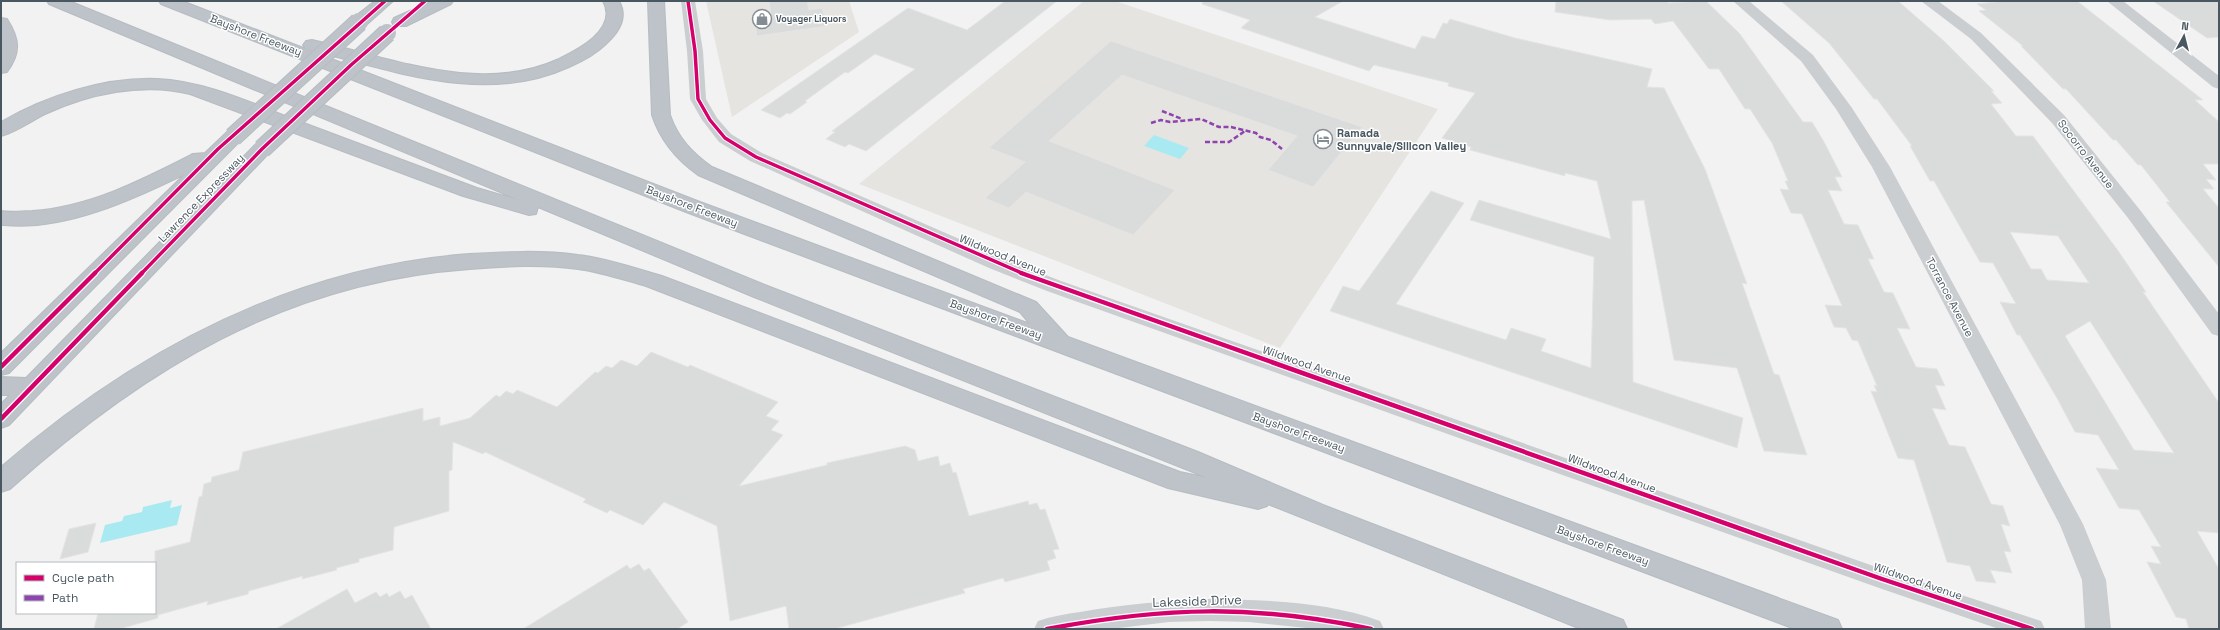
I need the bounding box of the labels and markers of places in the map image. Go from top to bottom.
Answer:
shop icon: Voyager Liquors [751,8,773,30]
place label: Voyager Liquors [776,13,847,25]
place label: Ramada Sunnyvale/Silicon Valley [1337,126,1466,153]
hotel icon: Ramada Sunnyvale/Silicon Valley [1312,128,1334,150]

